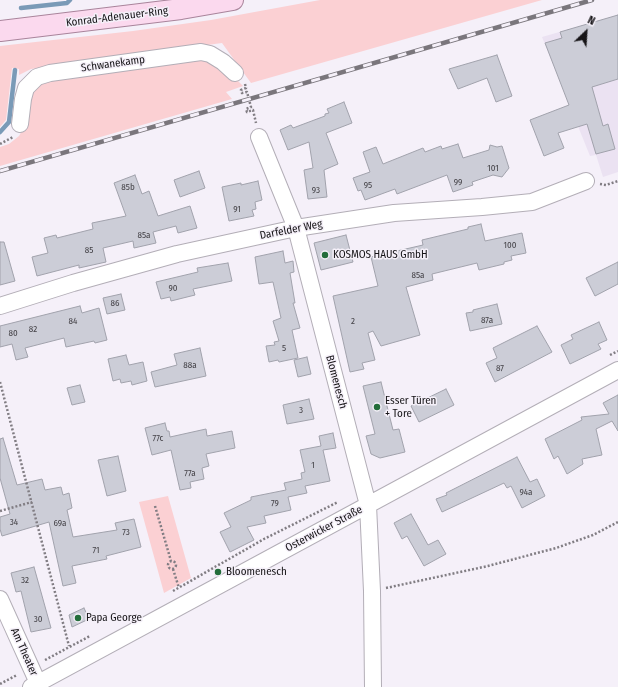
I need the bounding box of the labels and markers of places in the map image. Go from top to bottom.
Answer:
place label: KOSMOS HAUS GmbH [333,248,428,262]
marker: KOSMOS HAUS GmbH [320,250,330,260]
place label: Esser Türen + Tore [385,394,436,420]
marker: Esser Türen + Tore [372,402,382,412]
place label: Bloomenesch [226,565,287,579]
marker: Bloomenesch [213,567,223,577]
place label: Papa George [86,611,142,625]
marker: Papa George [73,613,83,623]

